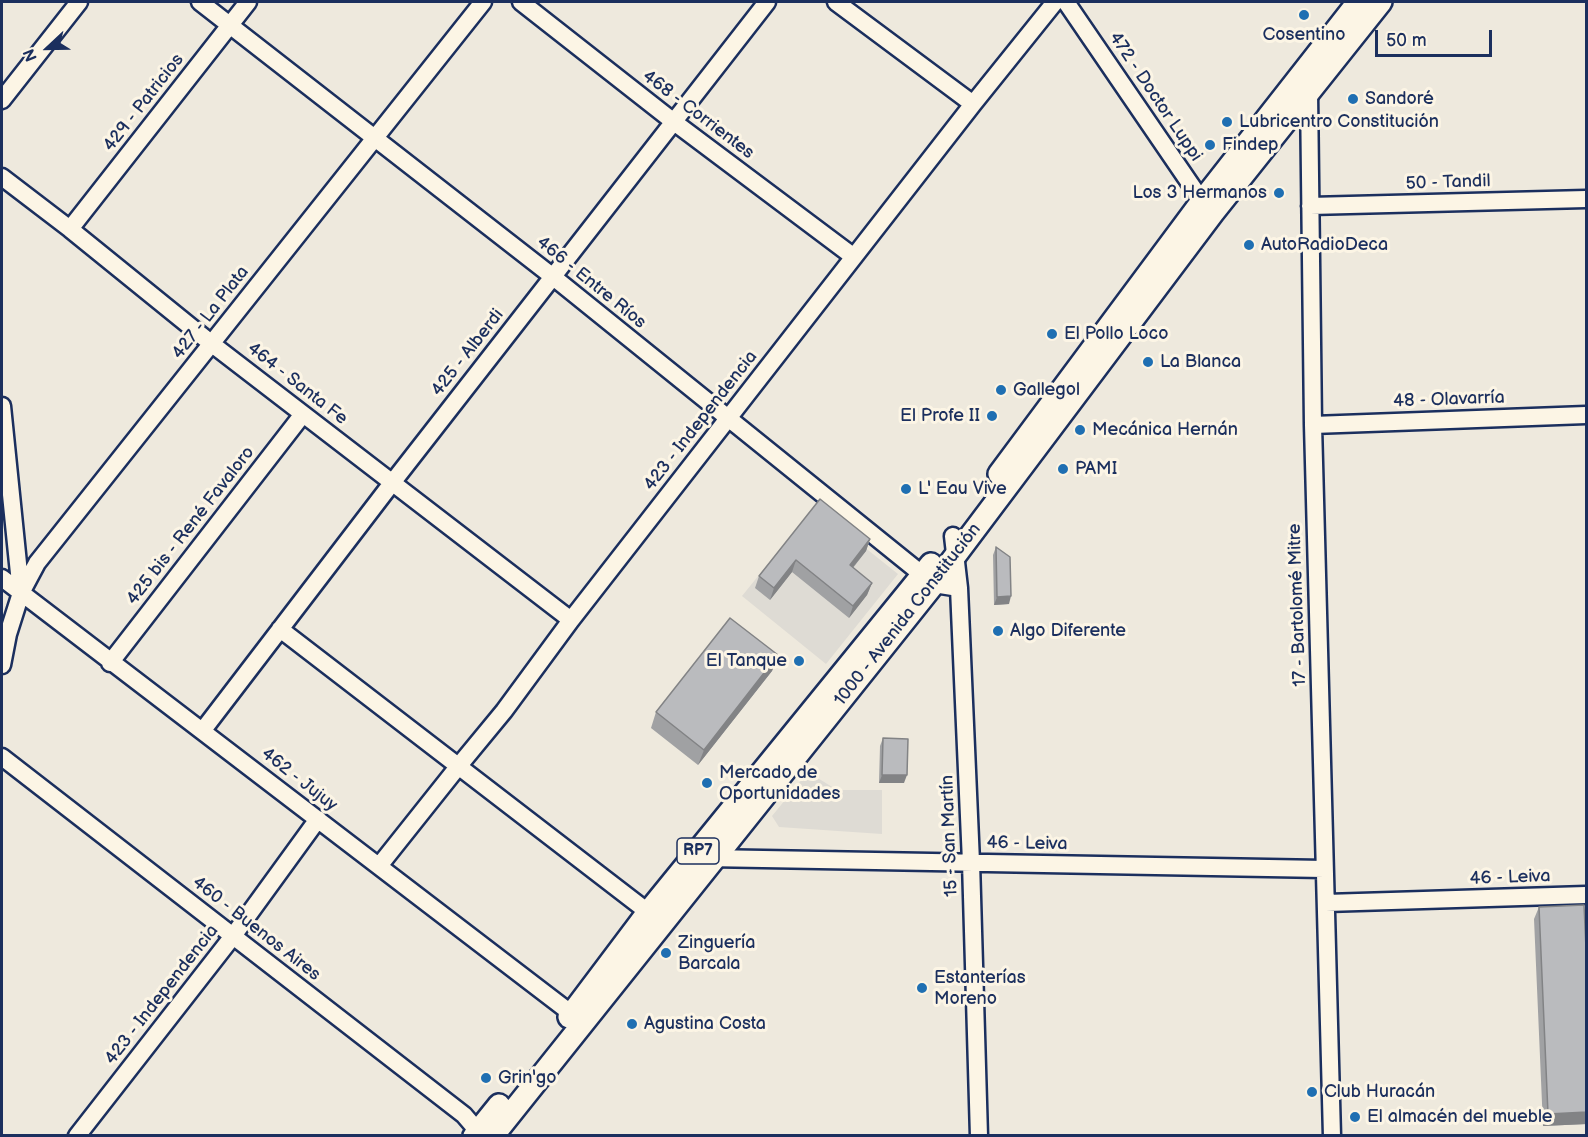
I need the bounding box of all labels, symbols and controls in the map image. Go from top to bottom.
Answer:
marker: Cosentino [1297,8,1311,22]
north arrow [18,18,78,78]
scale bar [1378,18,1495,56]
place label: Cosentino [1263,24,1345,46]
street label: 472 - Doctor Luppi [1104,28,1206,166]
text: 50 m [1386,30,1427,51]
text: N [20,46,42,64]
street label: 429 - Patricios [99,50,189,156]
street label: 468 - Corrientes [638,66,758,164]
place label: Sandoré [1365,88,1434,110]
marker: Sandoré [1346,92,1360,106]
place label: Lubricentro Constitución [1239,111,1439,133]
marker: Lubricentro Constitución [1220,115,1234,129]
place label: Findep [1222,134,1279,156]
marker: Findep [1203,138,1217,152]
street label: 50 - Tandil [1405,171,1491,195]
place label: Los 3 Hermanos [1133,182,1267,204]
marker: Los 3 Hermanos [1272,186,1286,200]
street label: 466 - Entre Ríos [532,232,650,334]
place label: AutoRadioDeca [1261,234,1388,256]
marker: AutoRadioDeca [1242,238,1256,252]
street label: 427 - La Plata [168,262,254,364]
street label: 425 - Alberdi [427,305,509,401]
place label: El Pollo Loco [1064,323,1168,345]
marker: El Pollo Loco [1045,327,1059,341]
street label: 464 - Santa Fe [243,338,351,430]
street label: 423 - Independencia [640,347,762,495]
place label: La Blanca [1160,351,1241,373]
marker: La Blanca [1141,355,1155,369]
place label: Gallegol [1013,379,1080,401]
marker: Gallegol [994,383,1008,397]
street label: 48 - Olavarría [1393,387,1505,413]
place label: El Profe II [900,405,980,427]
marker: El Profe II [985,409,999,423]
place label: Mecánica Hernán [1092,419,1238,441]
marker: Mecánica Hernán [1073,423,1087,437]
street label: 425 bis - René Favaloro [122,442,260,610]
place label: PAMI [1075,458,1117,480]
marker: PAMI [1056,462,1070,476]
place label: L' Eau Vive [918,478,1007,500]
marker: L' Eau Vive [899,482,913,496]
street label: 1000 - Avenida Constitución [830,519,986,711]
street label: 17 - Bartolomé Mitre [1284,523,1312,687]
place label: Algo Diferente [1010,620,1126,642]
marker: Algo Diferente [991,624,1005,638]
place label: El Tanque [706,650,787,672]
marker: El Tanque [792,654,806,668]
street label: 462 - Jujuy [257,744,341,816]
place label: Mercado de Oportunidades [719,762,840,804]
street label: 15 - San Martín [937,775,963,897]
marker: Mercado de Oportunidades [700,776,714,790]
street label: 46 - Leiva [986,832,1068,856]
road number: RP7 [677,838,719,864]
street label: 46 - Leiva [1469,866,1551,890]
street label: 460 - Buenos Aires [188,872,324,986]
street label: 423 - Independencia [101,921,223,1069]
place label: Zinguería Barcala [678,932,755,974]
marker: Zinguería Barcala [659,946,673,960]
place label: Estanterías Moreno [934,967,1026,1010]
marker: Estanterías Moreno [915,981,929,995]
place label: Agustina Costa [644,1013,766,1035]
marker: Agustina Costa [625,1017,639,1031]
place label: Grin'go [498,1067,556,1089]
marker: Grin'go [479,1071,493,1085]
place label: Club Huracán [1324,1081,1435,1103]
marker: Club Huracán [1305,1085,1319,1099]
place label: El almacén del mueble [1367,1106,1552,1128]
marker: El almacén del mueble [1348,1110,1362,1124]

